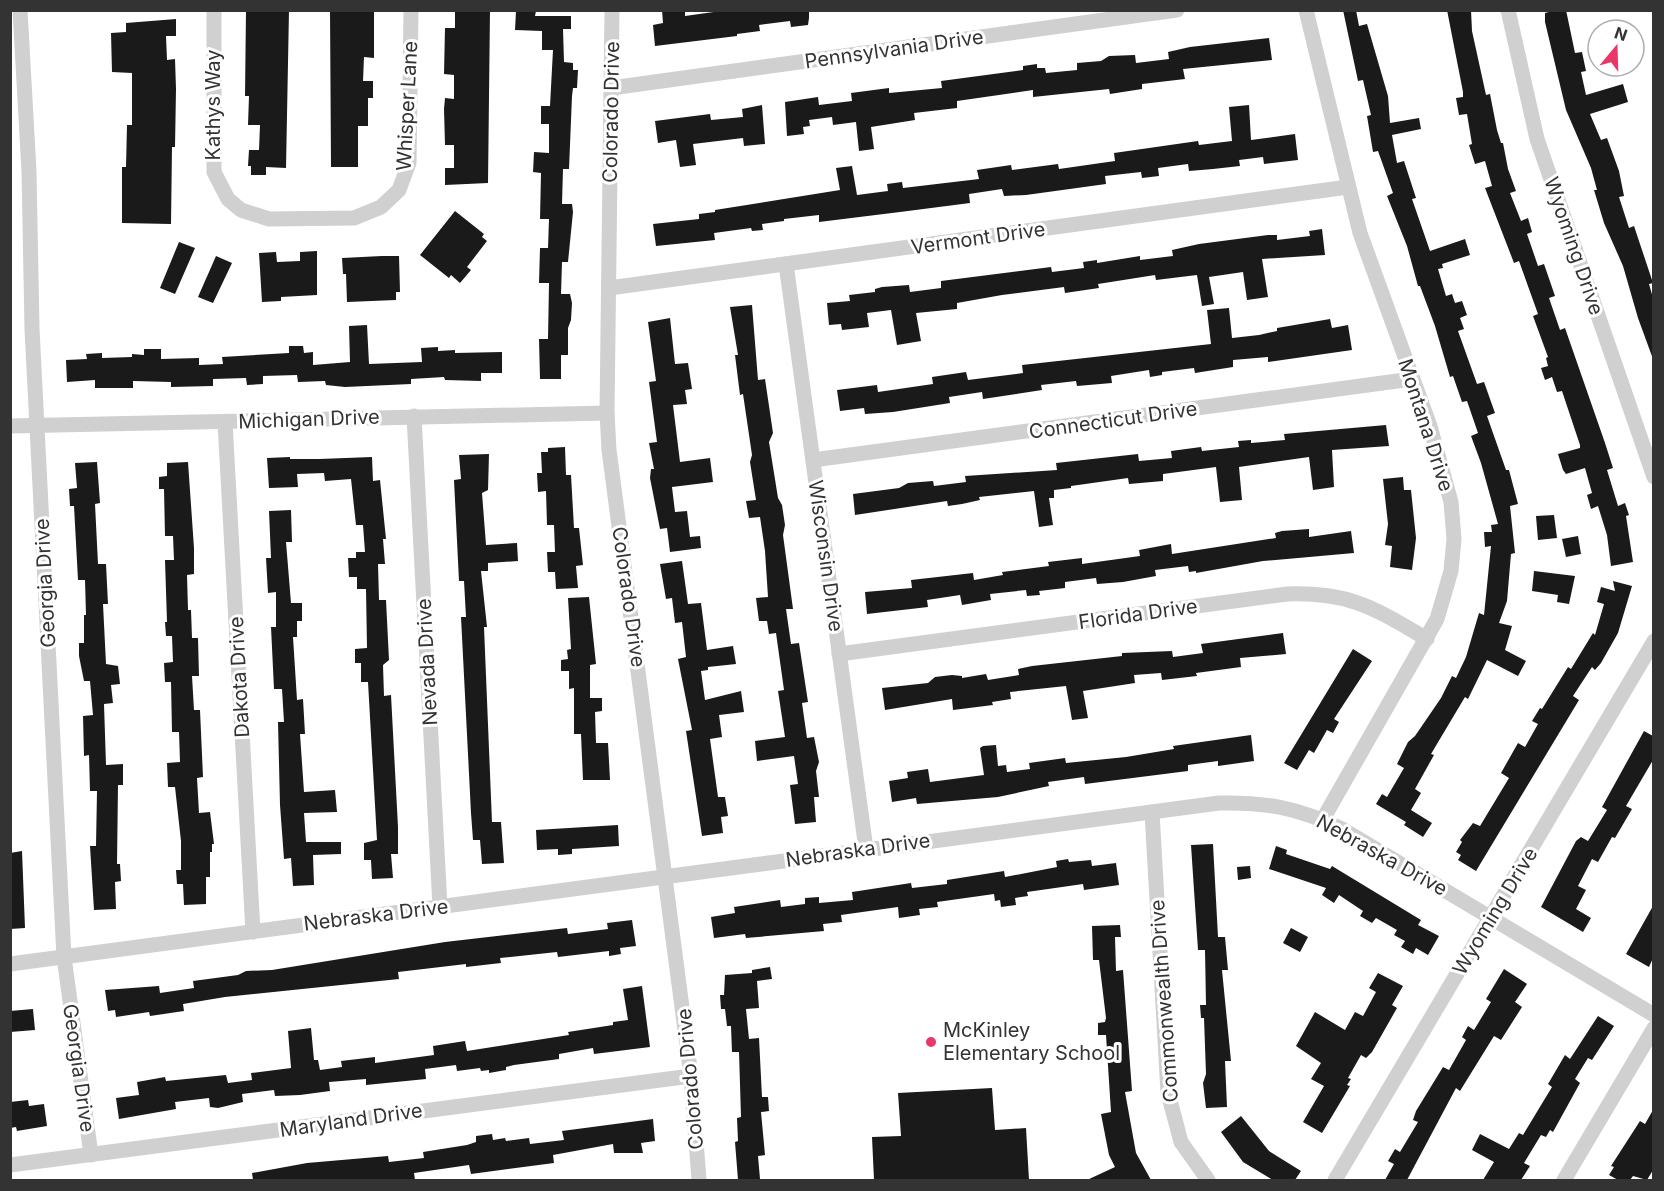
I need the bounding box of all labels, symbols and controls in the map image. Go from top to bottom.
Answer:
north arrow [1586,18,1646,78]
text: N [1612,22,1630,45]
street label: Pennsylvania Drive [803,25,985,73]
street label: Whisper Lane [392,40,422,172]
street label: Colorado Drive [598,41,624,183]
street label: Kathys Way [201,49,225,161]
street label: Wyoming Drive [1539,174,1609,318]
street label: Vermont Drive [909,217,1047,259]
street label: Montana Drive [1393,356,1459,494]
street label: Connecticut Drive [1027,396,1199,444]
street label: Michigan Drive [238,405,380,433]
street label: Wisconsin Drive [803,479,849,633]
street label: Georgia Drive [30,518,60,648]
street label: Colorado Drive [607,525,651,669]
street label: Florida Drive [1077,594,1199,634]
street label: Nevada Drive [412,598,442,726]
street label: Dakota Drive [224,616,254,738]
street label: Nebraska Drive [1312,809,1452,901]
street label: Nebraska Drive [784,828,932,872]
street label: Wyoming Drive [1448,843,1542,979]
street label: Nebraska Drive [302,894,450,936]
street label: Commonwealth Drive [1145,899,1183,1103]
street label: Georgia Drive [58,1002,100,1134]
street label: Colorado Drive [672,1007,708,1151]
place label: McKinley Elementary School [943,1018,1120,1065]
marker: McKinley Elementary School [924,1035,938,1049]
street label: Maryland Drive [278,1098,424,1142]

